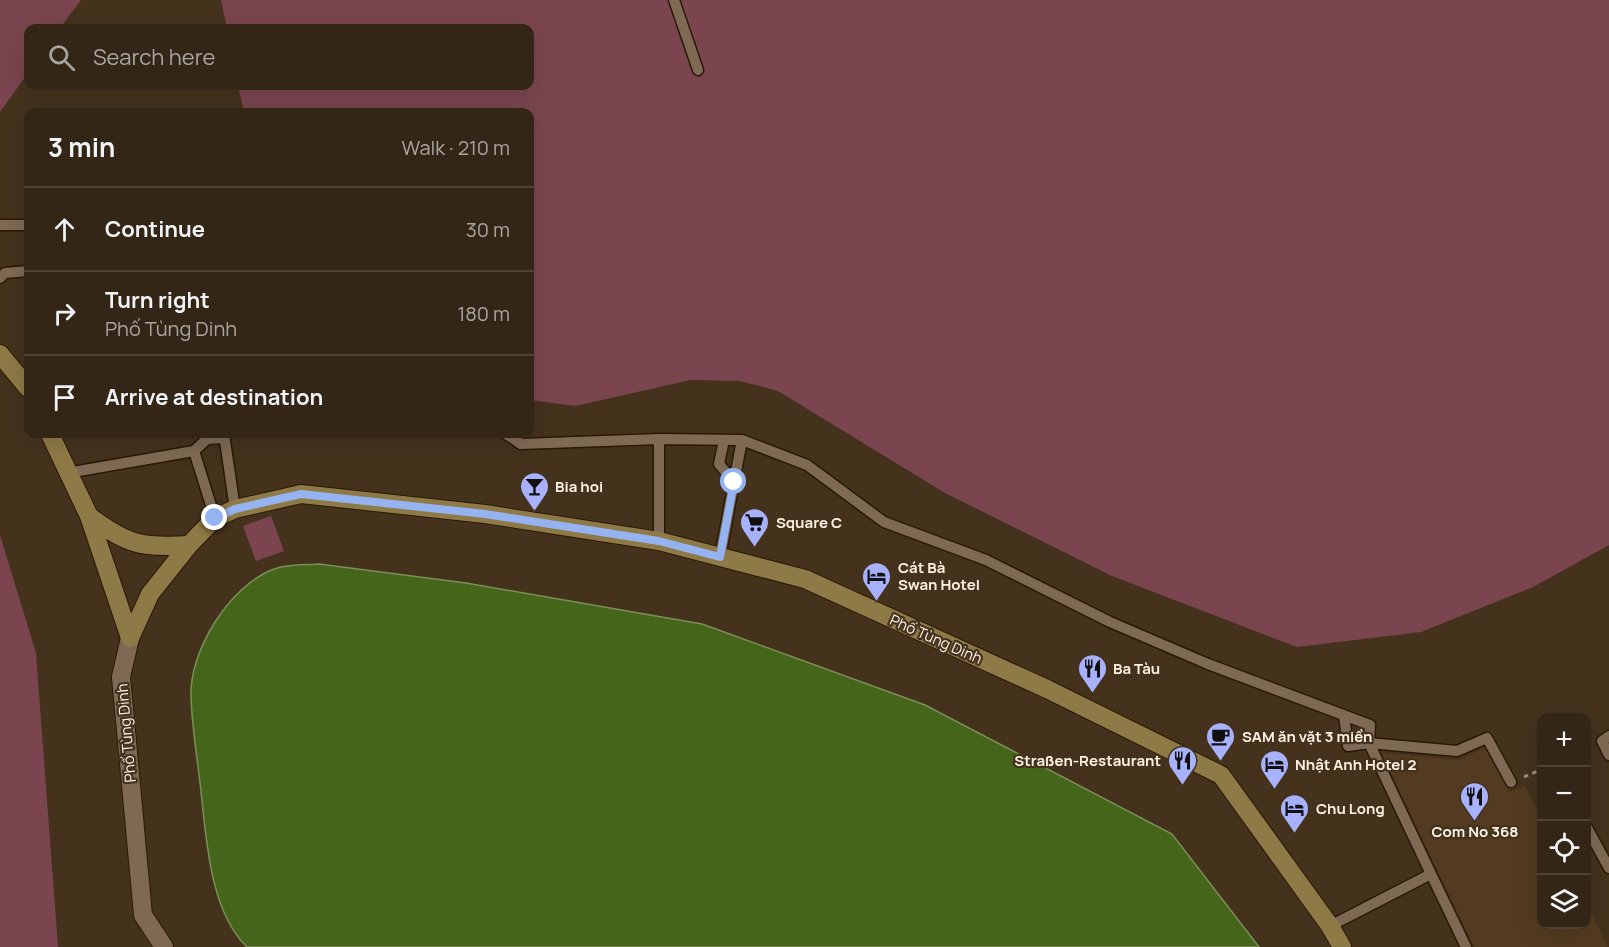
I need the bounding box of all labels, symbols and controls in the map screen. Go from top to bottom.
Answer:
search box [24,24,534,90]
icon: search [45,41,78,74]
text: Search here [93,42,215,72]
text: 3 min [48,129,115,165]
text: Walk · 210 m [402,134,510,161]
icon: ahead [48,213,81,246]
text: Continue [105,214,205,244]
text: 30 m [466,216,510,243]
text: Turn right [105,285,210,315]
icon: right [48,297,81,330]
text: 180 m [457,300,510,327]
text: Phố Tùng Dinh [105,315,237,342]
icon: arrive [48,381,81,414]
text: Arrive at destination [105,382,323,412]
route start [720,468,746,494]
bar icon: Bia hoi [518,470,550,512]
place label: Bia hoi [555,476,603,497]
route end [201,504,227,530]
supermarket icon: Square C [739,506,771,548]
place label: Square C [776,512,842,533]
place label: Cát Bà Swan Hotel [898,557,980,595]
hotel icon: Cát Bà Swan Hotel [861,560,893,602]
street label: Phố Tùng Dinh [886,609,986,669]
restaurant icon: Ba Tàu [1076,652,1108,694]
place label: Ba Tàu [1113,658,1160,679]
street label: Phố Tùng Dinh [111,683,141,783]
map controls [1537,713,1591,929]
button: + [1537,713,1591,767]
cafe icon: SAM ăn vặt 3 miền [1205,720,1237,762]
place label: SAM ăn vặt 3 miền [1242,726,1372,747]
restaurant icon: Straßen-Restaurant [1166,744,1198,786]
hotel icon: Nhật Anh Hotel 2 [1258,748,1290,790]
place label: Straßen-Restaurant [1014,750,1161,771]
place label: Nhật Anh Hotel 2 [1295,754,1417,775]
button: − [1537,767,1591,821]
restaurant icon: Com No 368 [1459,780,1491,822]
hotel icon: Chu Long [1279,792,1311,834]
place label: Chu Long [1316,798,1385,819]
place label: Com No 368 [1431,821,1519,842]
button: locate [1537,821,1591,875]
button: layers [1537,875,1591,929]

